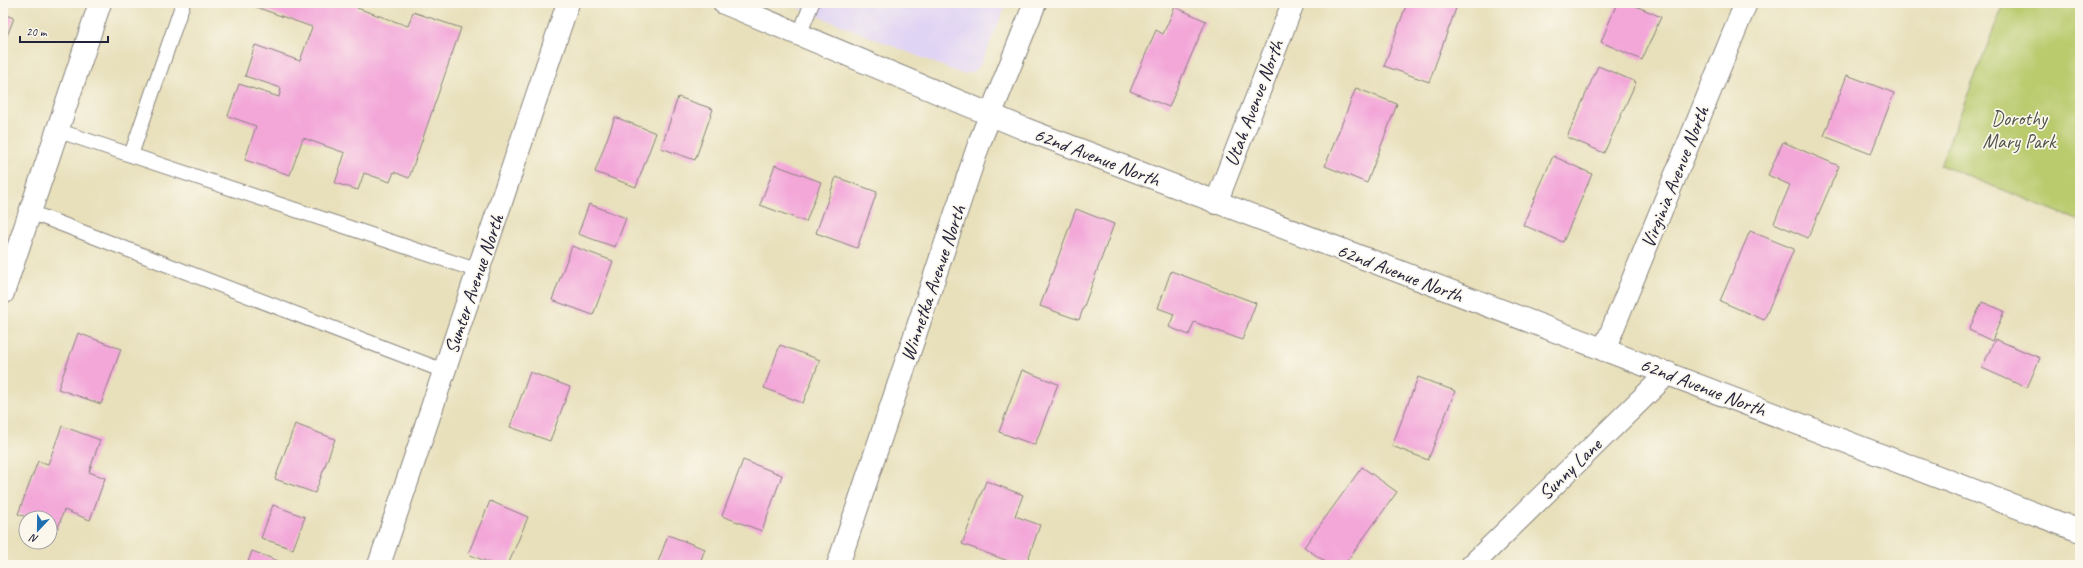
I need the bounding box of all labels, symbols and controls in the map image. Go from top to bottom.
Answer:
scale bar [20,18,108,44]
text: 20 m [26,24,48,40]
street label: Utah Avenue North [1219,35,1290,170]
street label: Virginia Avenue North [1635,102,1715,252]
park label: Dorothy Mary Park [1983,106,2057,154]
street label: 62nd Avenue North [1031,122,1165,193]
street label: Winnetka Avenue North [895,201,972,364]
street label: Sumter Avenue North [438,210,510,357]
street label: 62nd Avenue North [1334,238,1468,309]
street label: 62nd Avenue North [1637,352,1771,423]
street label: Sunny Lane [1533,432,1608,505]
north arrow [18,510,58,550]
text: N [26,531,40,547]

